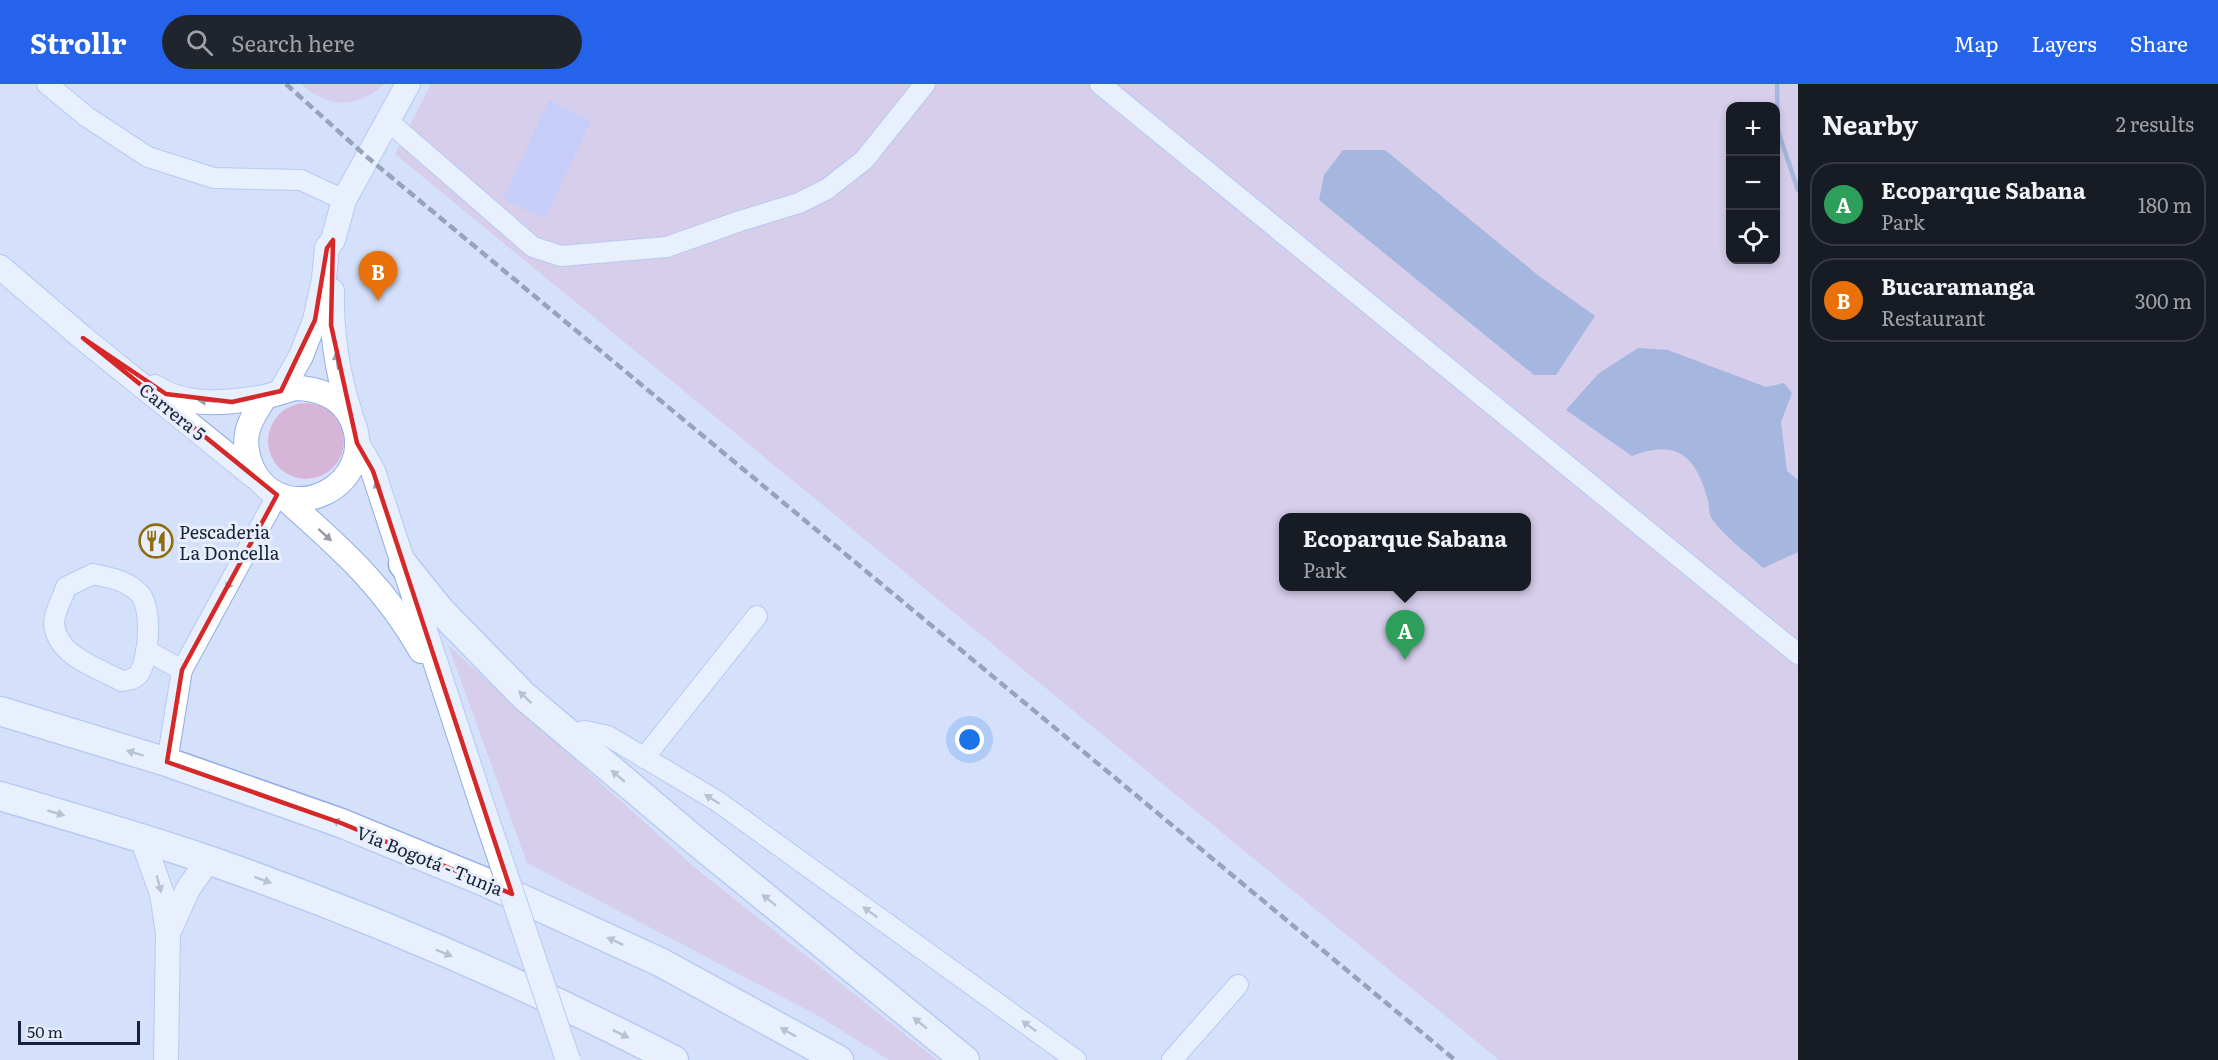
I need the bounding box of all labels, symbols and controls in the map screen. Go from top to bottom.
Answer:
search box [162,15,582,69]
text: Strollr [30,21,126,63]
icon: search [183,26,216,59]
text: Search here [231,26,355,59]
text: Map [1954,27,1999,58]
text: Layers [2032,27,2097,58]
text: Share [2130,27,2188,58]
map controls [1726,102,1780,264]
button: + [1726,102,1780,156]
text: Nearby [1822,104,1918,143]
text: 2 results [2116,108,2194,138]
button: − [1726,156,1780,210]
text: Ecoparque Sabana [1881,173,2086,206]
text: A [1836,189,1851,219]
text: 180 m [2138,189,2192,219]
text: Park [1881,206,1925,236]
button: locate [1726,210,1780,264]
pin: B [358,252,398,301]
text: Bucaramanga [1881,269,2035,302]
text: B [1837,285,1850,315]
text: 300 m [2135,285,2192,315]
text: Restaurant [1881,302,1985,332]
one-way arrow [332,352,341,371]
street label: Carrera 5 [134,376,212,446]
one-way arrow [198,397,217,406]
one-way arrow [373,480,383,498]
popup [1279,513,1531,591]
place label: Pescaderia La Doncella [179,518,280,566]
text: Ecoparque Sabana [1303,521,1507,554]
restaurant icon: Pescaderia La Doncella [138,523,174,559]
one-way arrow [318,528,333,542]
text: Park [1303,554,1347,584]
one-way arrow [225,574,235,591]
pin: A [1386,610,1424,660]
one-way arrow [517,690,532,704]
your location [955,725,984,754]
one-way arrow [126,747,144,757]
one-way arrow [610,770,626,783]
one-way arrow [704,793,720,804]
one-way arrow [47,809,65,818]
one-way arrow [330,818,348,828]
street label: Vía Bogotá - Tunja [353,818,508,902]
one-way arrow [155,876,164,894]
one-way arrow [254,876,272,886]
one-way arrow [761,894,776,907]
one-way arrow [863,906,879,918]
one-way arrow [606,936,624,946]
one-way arrow [435,949,453,958]
one-way arrow [913,1017,928,1030]
scale bar [18,1018,140,1046]
text: 50 m [27,1019,63,1043]
one-way arrow [1021,1020,1037,1032]
one-way arrow [779,1027,796,1037]
one-way arrow [613,1030,630,1039]

